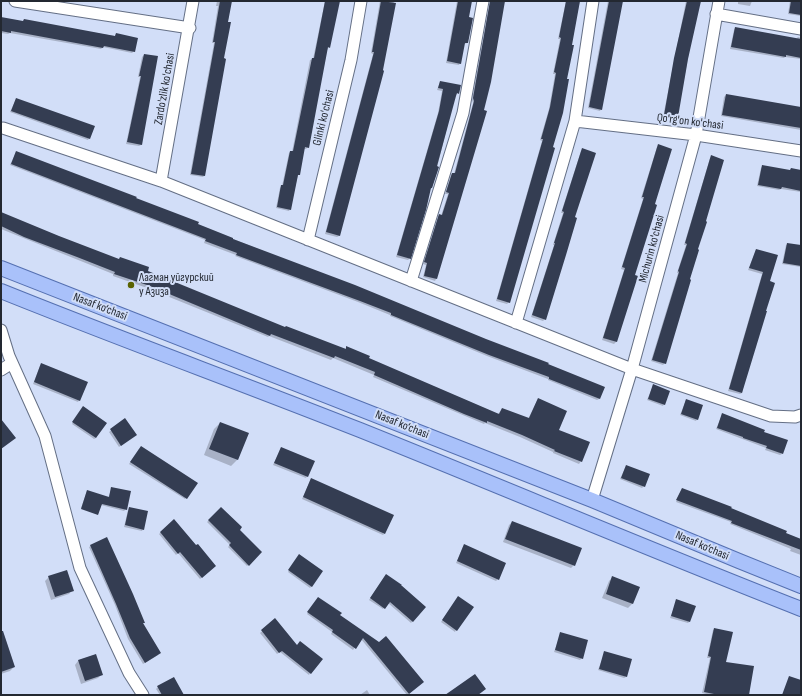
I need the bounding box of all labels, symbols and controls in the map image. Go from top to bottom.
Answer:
street label: Zardo'zlik ko'chasi [152,52,178,126]
street label: Glinki ko'chasi [310,89,338,147]
street label: Qo'rg'on ko'chasi [656,111,724,133]
street label: Michurin ko'chasi [636,214,668,284]
place label: Лагман уйгурский у Азиза [139,271,214,299]
marker: Лагман уйгурский у Азиза [126,280,136,290]
street label: Nasaf ko‘chasi [71,290,129,324]
street label: Nasaf ko‘chasi [373,408,431,442]
street label: Nasaf ko‘chasi [673,528,731,564]

